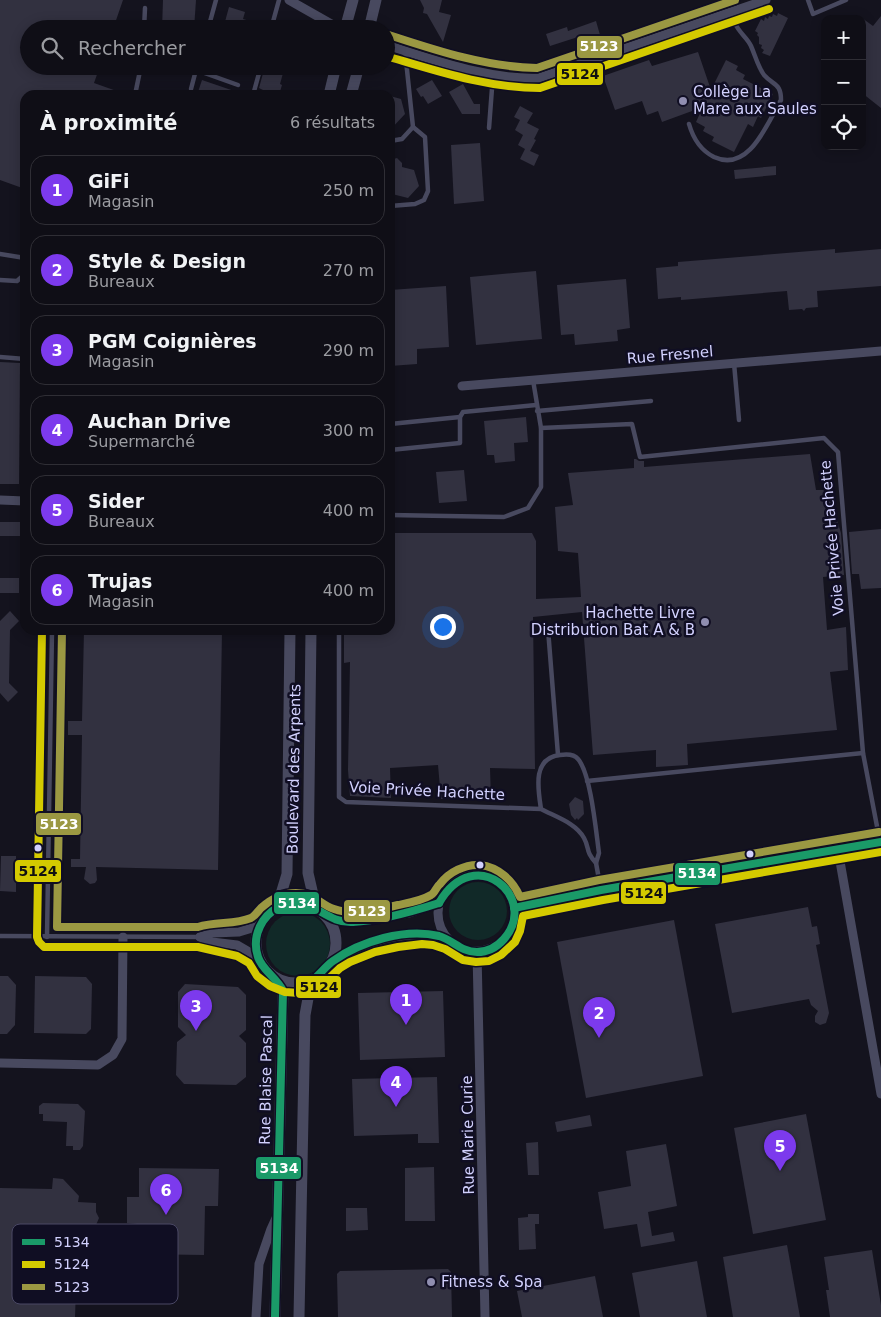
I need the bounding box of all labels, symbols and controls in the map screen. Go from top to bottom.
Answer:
map controls [821,15,866,150]
button: + [821,15,866,60]
search box [20,20,395,75]
icon: search [38,34,66,62]
line badge: 5123 [576,35,623,59]
text: Rechercher [78,37,186,59]
text: 5123 [580,38,618,54]
button: − [821,60,866,105]
line badge: 5124 [556,62,604,86]
text: 5124 [561,66,600,82]
place label: Collège La Mare aux Saules [693,83,817,118]
marker: Collège La Mare aux Saules [677,95,689,107]
button: locate [821,105,866,150]
text: À proximité [40,111,177,135]
text: 6 résultats [290,113,375,132]
text: GiFi [88,170,130,192]
text: 1 [51,181,63,200]
text: 250 m [323,181,374,200]
text: Magasin [88,192,155,211]
text: Style & Design [88,250,246,272]
text: 2 [51,261,63,280]
text: 270 m [323,261,374,280]
text: Bureaux [88,272,155,291]
text: PGM Coignières [88,330,257,352]
text: 3 [51,341,63,360]
text: 290 m [323,341,374,360]
street label: Rue Fresnel [626,342,714,368]
text: Magasin [88,352,155,371]
text: Auchan Drive [88,410,231,432]
text: 4 [51,421,63,440]
text: 300 m [323,421,374,440]
text: Supermarché [88,432,195,451]
street label: Voie Privée Hachette [816,459,848,617]
text: Sider [88,490,144,512]
text: 5 [51,501,63,520]
text: 400 m [323,501,374,520]
text: Bureaux [88,512,155,531]
text: Trujas [88,570,152,592]
text: 6 [51,581,63,600]
text: 400 m [323,581,374,600]
text: Magasin [88,592,155,611]
place label: Hachette Livre Distribution Bat A & B [531,604,695,639]
your location [430,614,456,640]
marker: Hachette Livre Distribution Bat A & B [699,616,711,628]
street label: Boulevard des Arpents [284,684,304,854]
street label: Voie Privée Hachette [349,778,505,804]
line badge: 5123 [35,812,82,836]
text: 5123 [40,816,78,832]
unlabelled marker [33,843,43,853]
unlabelled marker [745,849,755,859]
line badge: 5124 [14,859,62,883]
unlabelled marker [475,860,485,870]
line badge: 5134 [674,862,721,886]
text: 5124 [19,863,58,879]
text: 5134 [678,865,717,881]
line badge: 5124 [620,881,667,905]
text: 5124 [625,885,664,901]
line badge: 5134 [273,891,320,915]
text: 5134 [278,895,317,911]
line badge: 5123 [343,899,391,923]
text: 5123 [348,903,386,919]
line badge: 5124 [295,975,342,999]
text: 5124 [300,979,339,995]
pin: 1 [390,984,422,1025]
pin: 3 [180,990,212,1031]
pin: 2 [583,997,615,1038]
street label: Rue Blaise Pascal [256,1015,276,1145]
pin: 4 [380,1066,412,1107]
street label: Rue Marie Curie [458,1075,478,1195]
pin: 5 [764,1130,796,1171]
line badge: 5134 [255,1156,302,1180]
text: 5134 [260,1160,299,1176]
pin: 6 [150,1174,182,1215]
legend [12,1224,178,1304]
text: 5134 [54,1234,90,1250]
text: 5124 [54,1256,90,1272]
place label: Fitness & Spa [441,1273,542,1291]
marker: Fitness & Spa [425,1276,437,1288]
text: 5123 [54,1279,90,1295]

